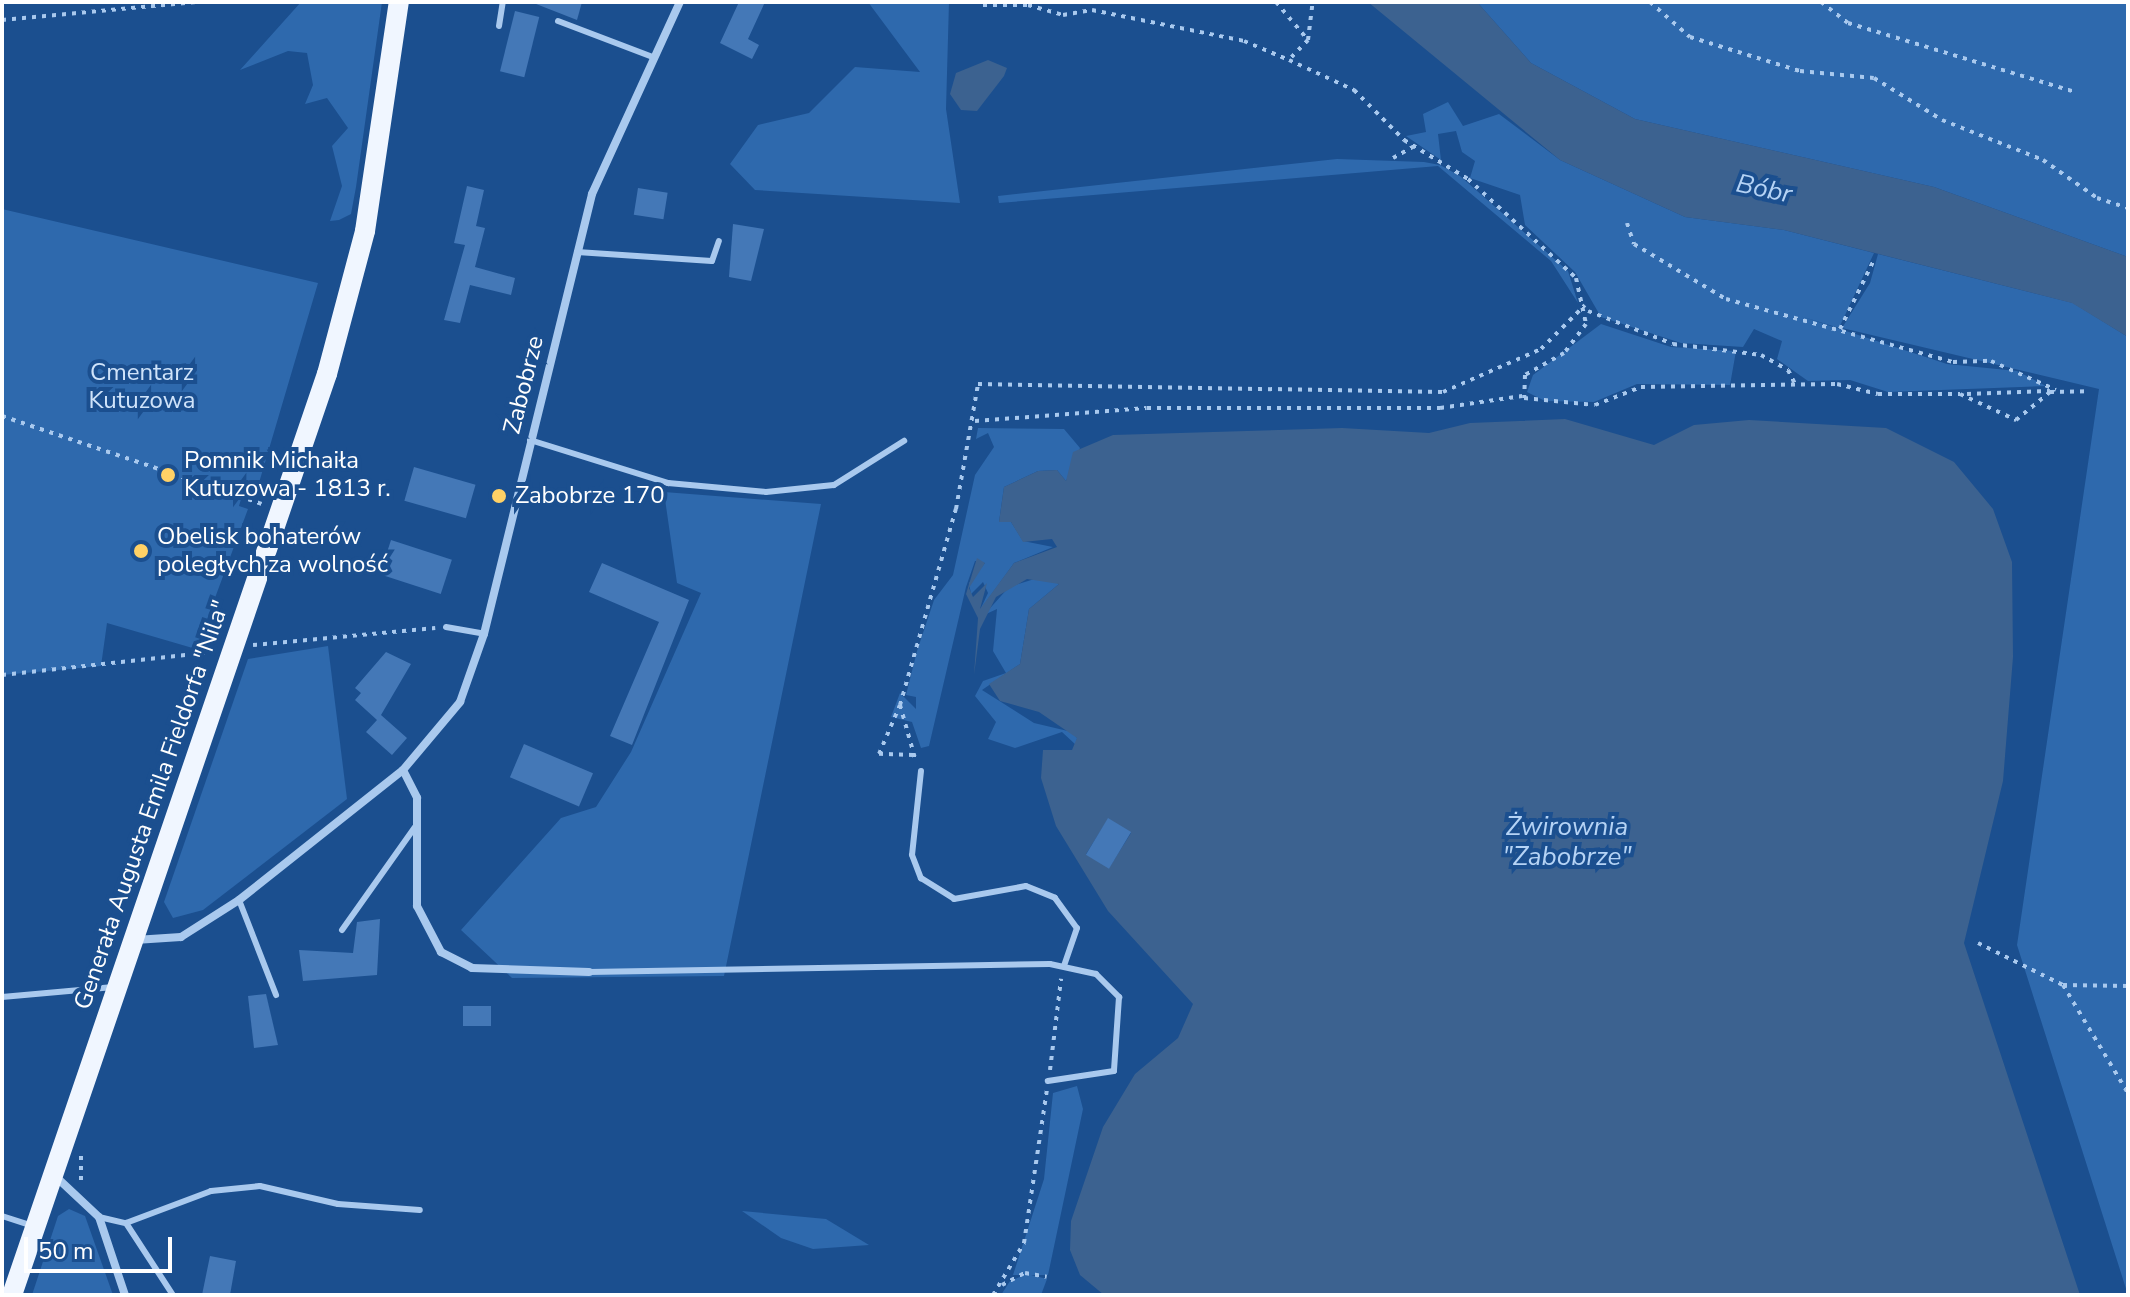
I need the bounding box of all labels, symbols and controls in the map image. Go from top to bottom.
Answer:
water label: Bóbr [1733,168,1795,210]
street label: Zabobrze [498,333,550,437]
park label: Cmentarz Kutuzowa [89,359,195,415]
place label: Pomnik Michaiła Kutuzowa - 1813 r. [184,447,391,503]
marker: Pomnik Michaiła Kutuzowa - 1813 r. [159,466,177,484]
place label: Zabobrze 170 [515,482,665,510]
marker: Zabobrze 170 [490,487,508,505]
place label: Obelisk bohaterów poległych za wolność [157,523,388,579]
marker: Obelisk bohaterów poległych za wolność [132,542,150,560]
street label: Generała Augusta Emila Fieldorfa "Nila" [68,597,236,1013]
water label: Żwirownia "Zabobrze" [1503,811,1631,872]
scale bar [28,1221,176,1271]
text: 50 m [38,1235,94,1267]

